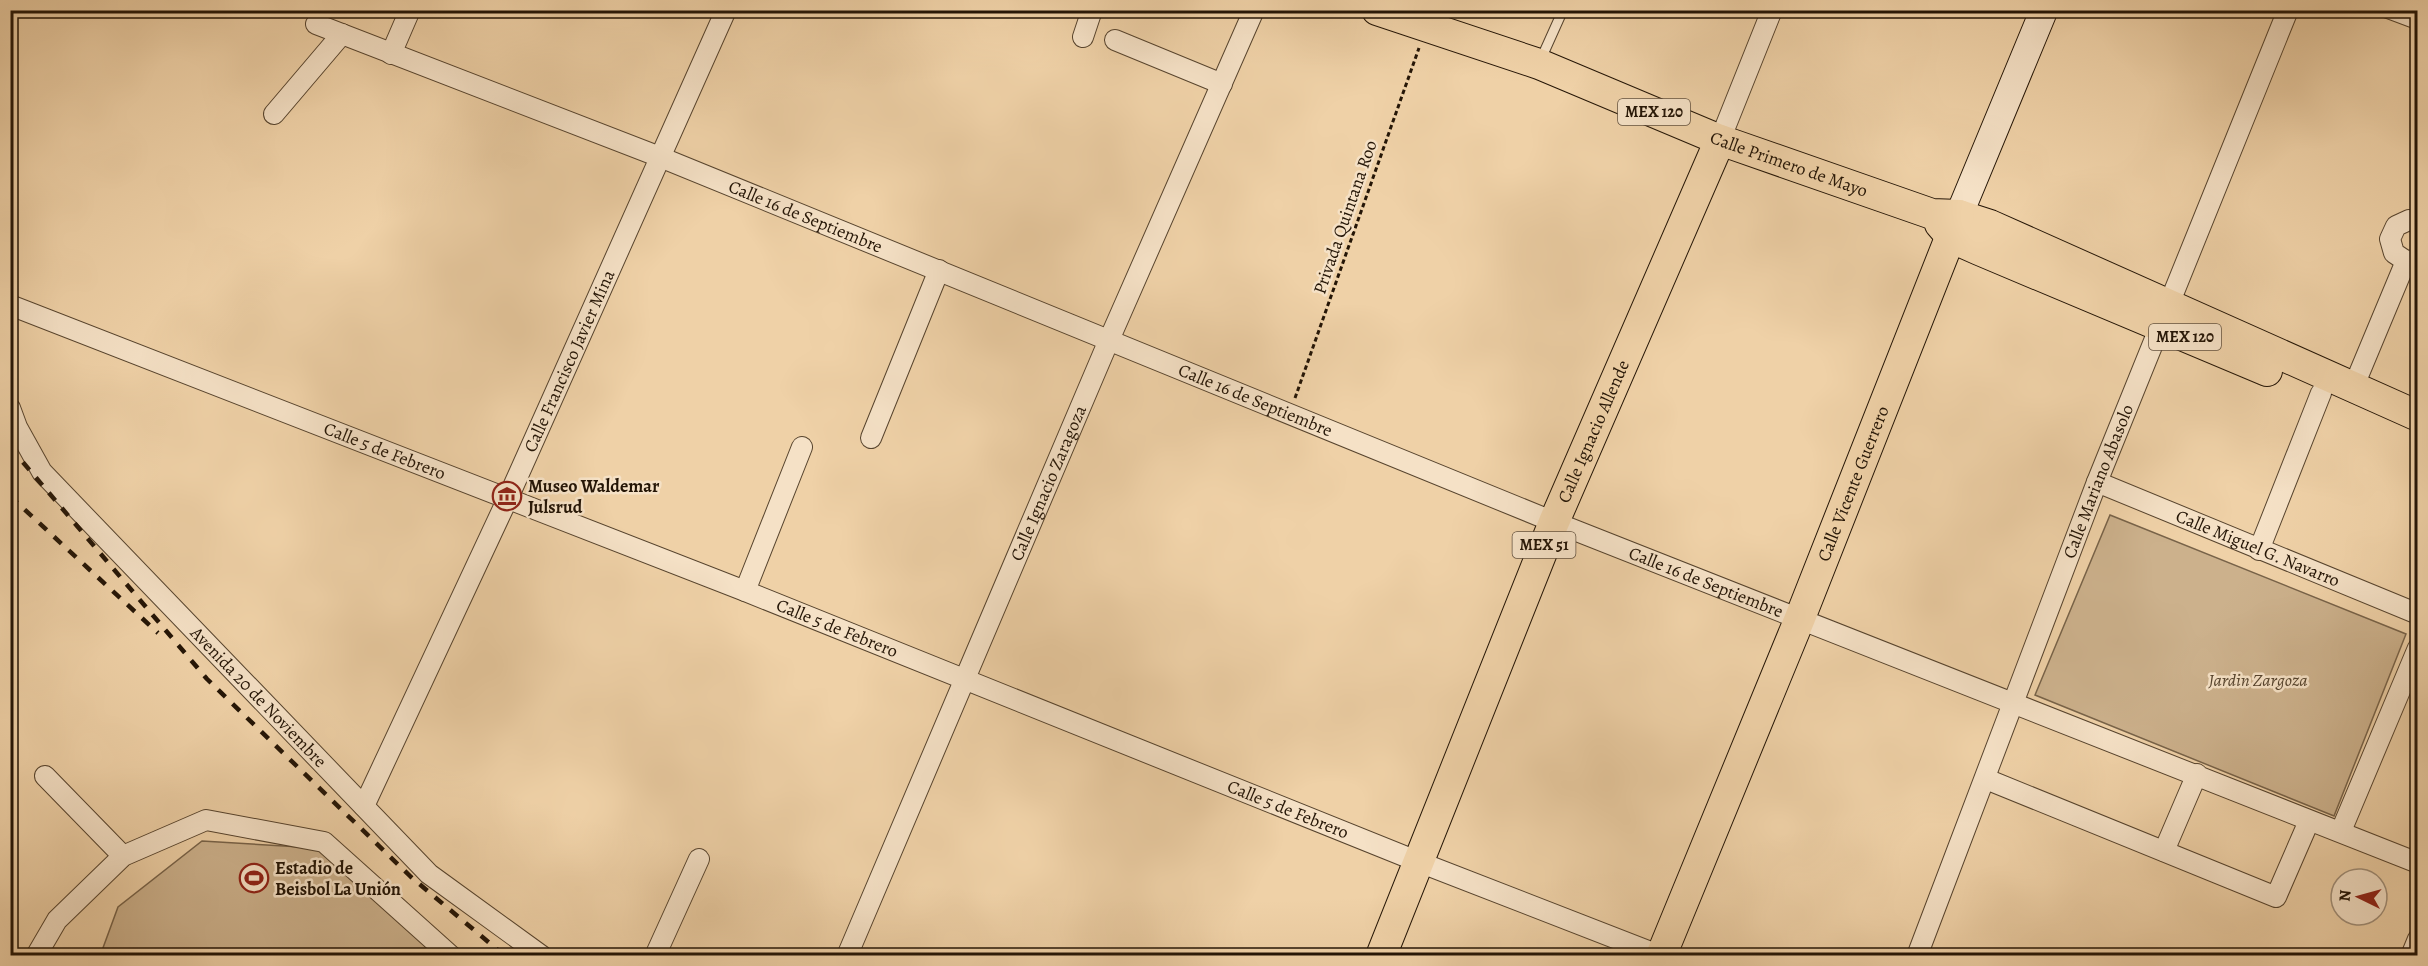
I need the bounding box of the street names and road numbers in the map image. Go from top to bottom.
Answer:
road number: MEX 120 [1618,99,1690,125]
street label: Calle Primero de Mayo [1706,125,1871,203]
street label: Privada Quintana Roo [1307,137,1383,297]
street label: Calle 16 de Septiembre [725,174,886,259]
street label: Calle Francisco Javier Mina [518,265,621,456]
road number: MEX 120 [2149,324,2221,350]
street label: Calle Ignacio Allende [1552,356,1635,507]
street label: Calle 16 de Septiembre [1175,358,1336,442]
street label: Calle Ignacio Zaragoza [1004,401,1092,565]
street label: Calle Mariano Abasolo [2057,401,2139,562]
street label: Calle Vicente Guerrero [1812,402,1895,565]
street label: Calle 5 de Febrero [320,416,449,485]
street label: Calle Miguel G. Navarro [2172,504,2344,593]
road number: MEX 51 [1512,532,1576,558]
street label: Calle 16 de Septiembre [1625,541,1787,623]
street label: Calle 5 de Febrero [773,593,901,663]
street label: Avenida 20 de Noviembre [184,621,332,773]
street label: Calle 5 de Febrero [1224,774,1352,845]

